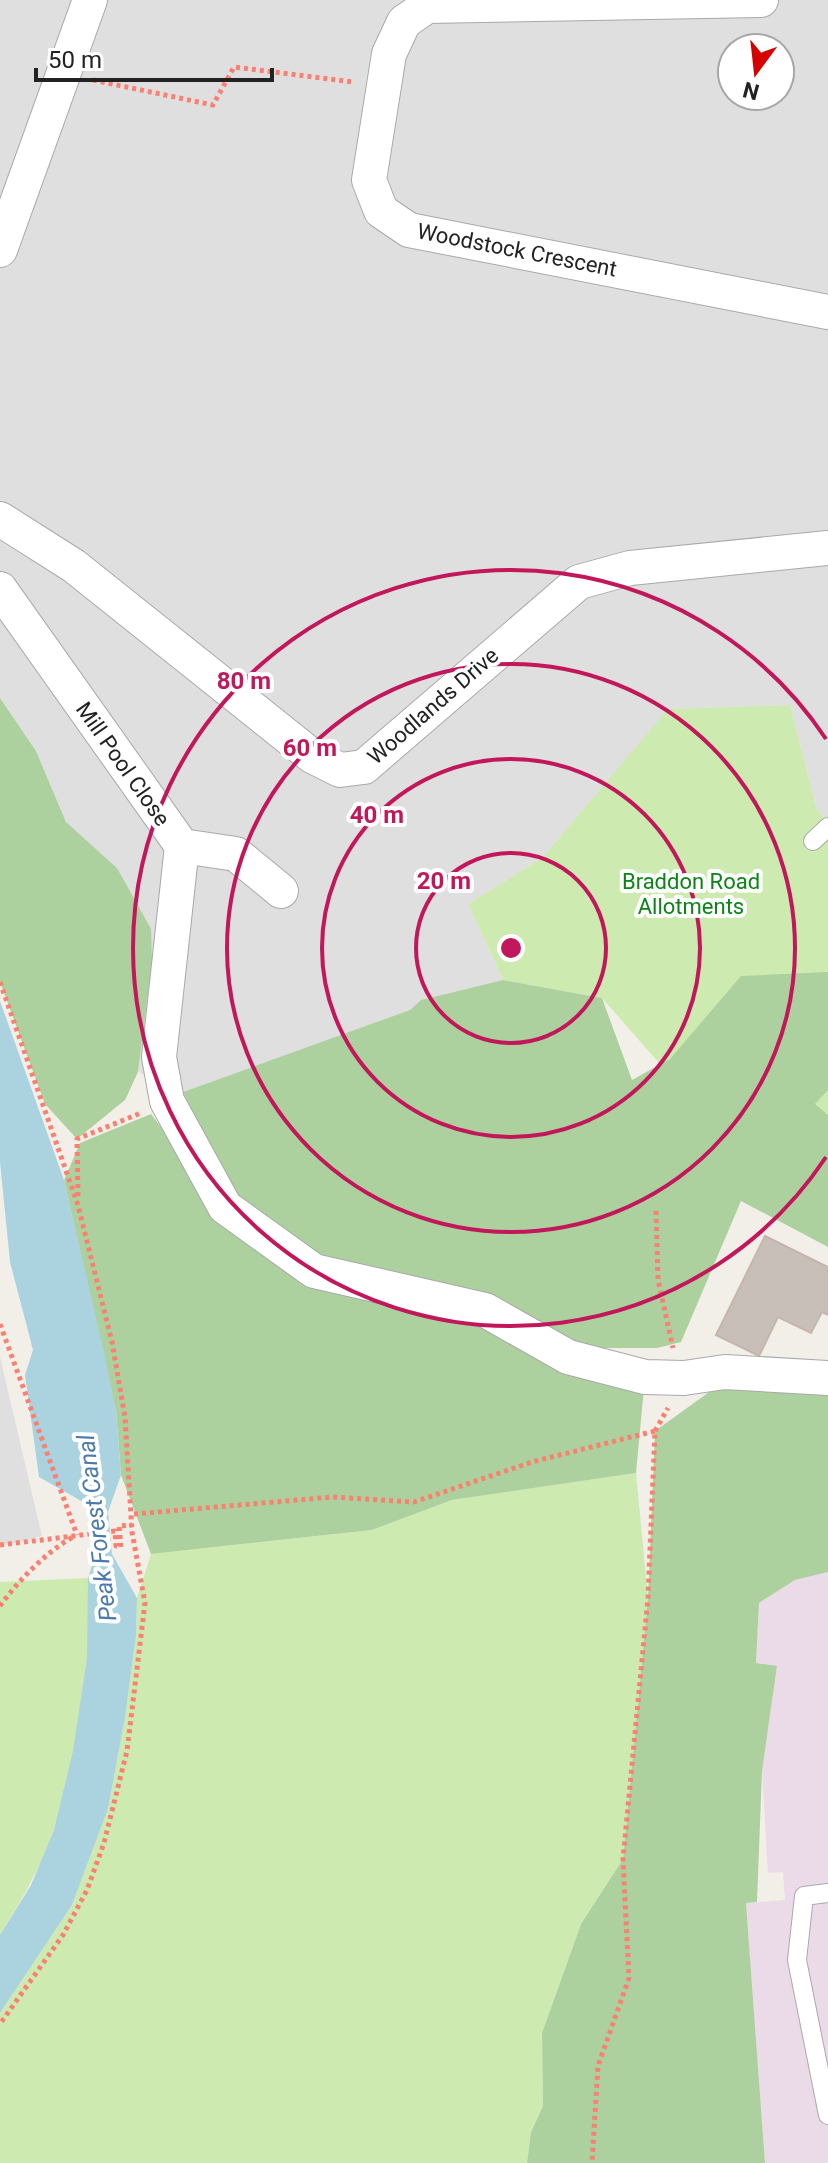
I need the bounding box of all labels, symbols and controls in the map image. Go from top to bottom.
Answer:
scale bar [36,32,272,82]
north arrow [716,32,796,112]
text: 50 m [48,46,102,74]
text: N [740,77,762,105]
street label: Woodstock Crescent [415,218,619,282]
street label: Woodlands Drive [363,643,503,769]
text: 80 m [217,667,271,695]
street label: Mill Pool Close [71,697,175,831]
text: 60 m [283,734,337,762]
text: 40 m [350,801,404,829]
text: 20 m [417,867,471,895]
park label: Braddon Road Allotments [622,869,760,919]
centre of rings [497,934,525,962]
water label: Peak Forest Canal [72,1433,122,1623]

